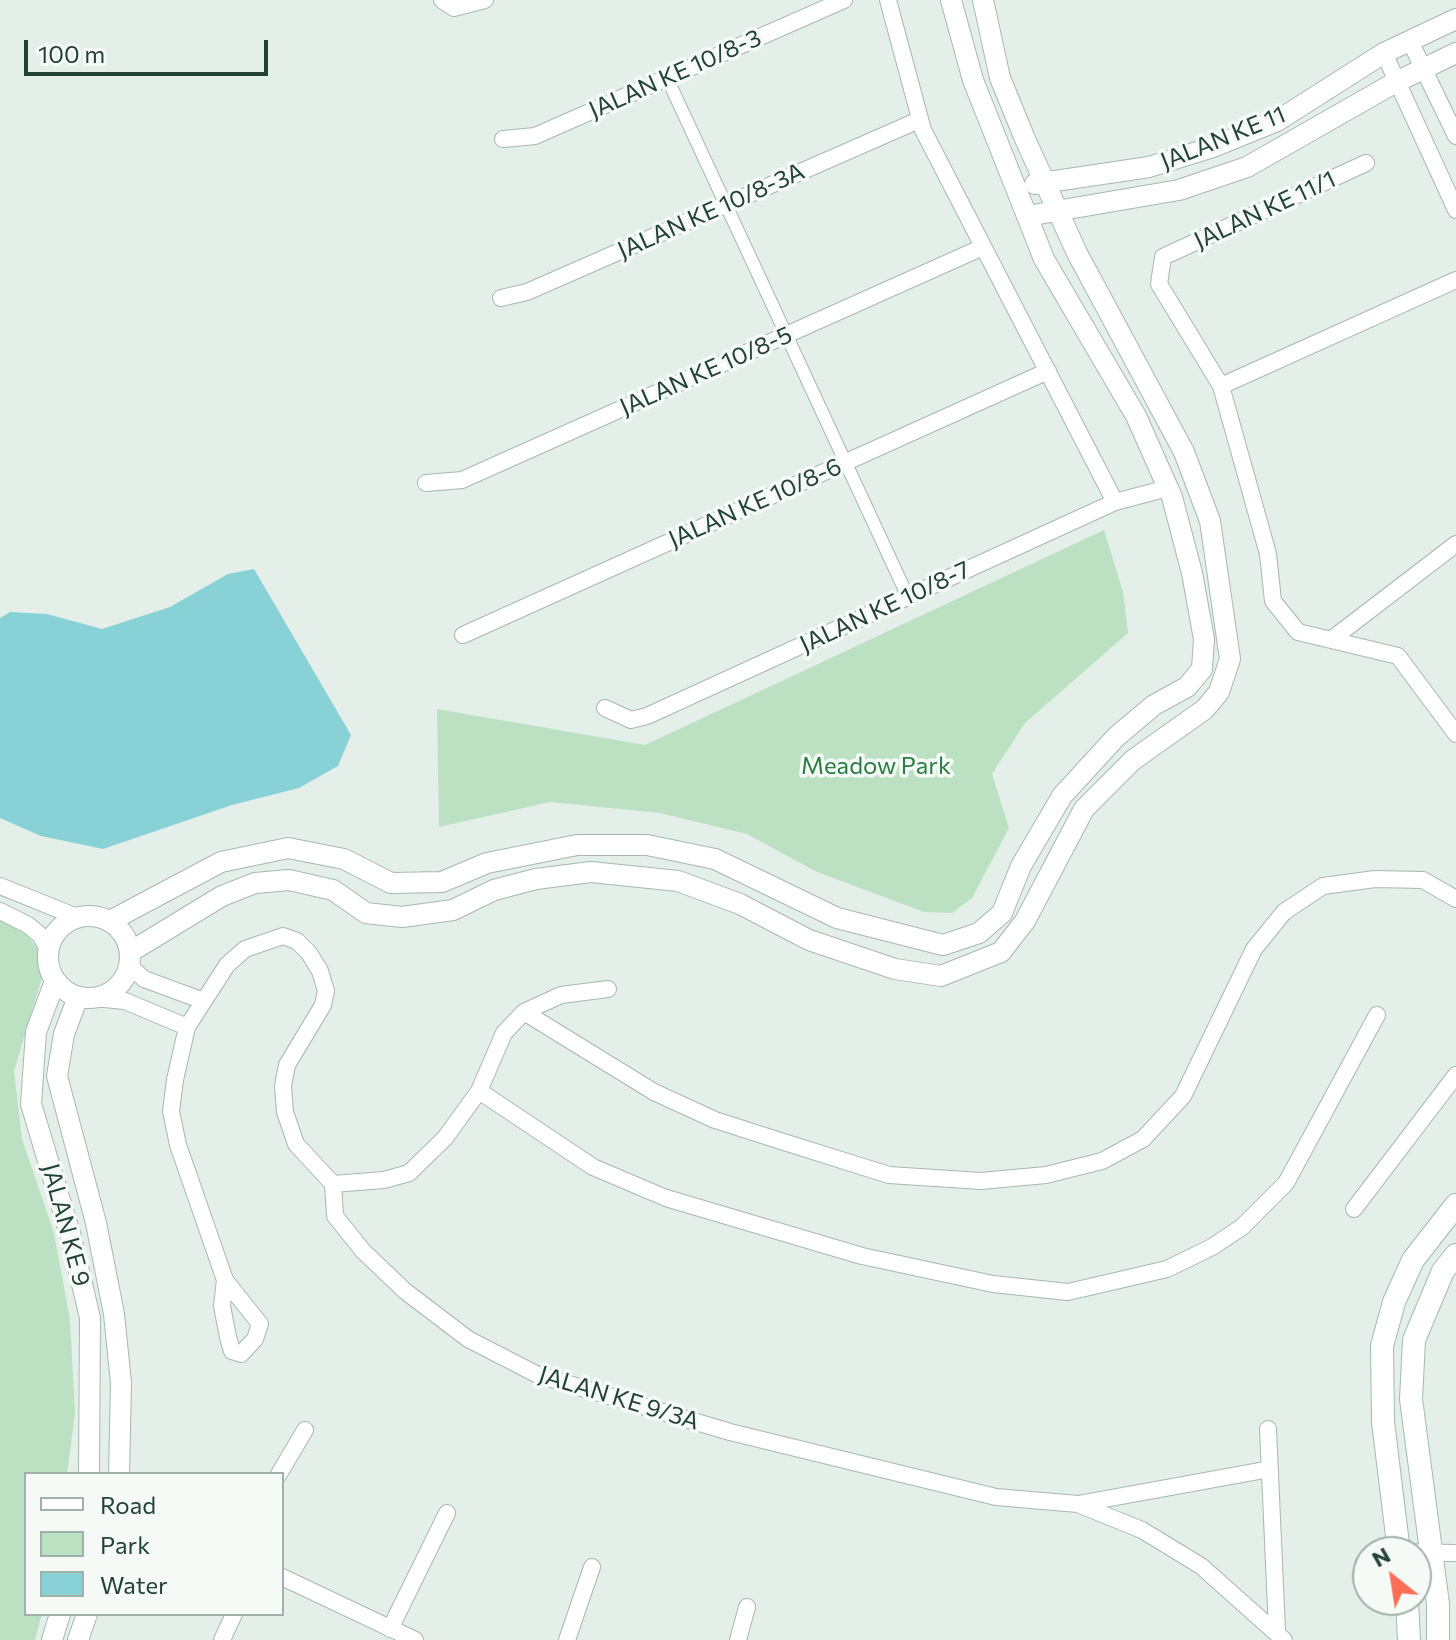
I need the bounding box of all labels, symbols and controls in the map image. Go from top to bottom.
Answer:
street label: JALAN KE 10/8-3 [584,23,766,125]
scale bar [28,24,272,74]
text: 100 m [38,39,105,68]
street label: JALAN KE 11 [1156,100,1290,176]
street label: JALAN KE 10/8-3A [613,157,809,265]
street label: JALAN KE 11/1 [1190,165,1340,255]
street label: JALAN KE 10/8-5 [615,320,797,422]
street label: JALAN KE 10/8-6 [664,452,846,554]
street label: JALAN KE 10/8-7 [795,555,975,659]
park label: Meadow Park [801,752,951,780]
street label: JALAN KE 9 [36,1160,96,1290]
street label: JALAN KE 9/3A [535,1360,703,1436]
legend [24,1472,284,1616]
text: Road [100,1490,156,1519]
text: Park [100,1530,150,1559]
north arrow [1352,1536,1432,1616]
text: N [1367,1541,1395,1572]
text: Water [100,1570,168,1599]

